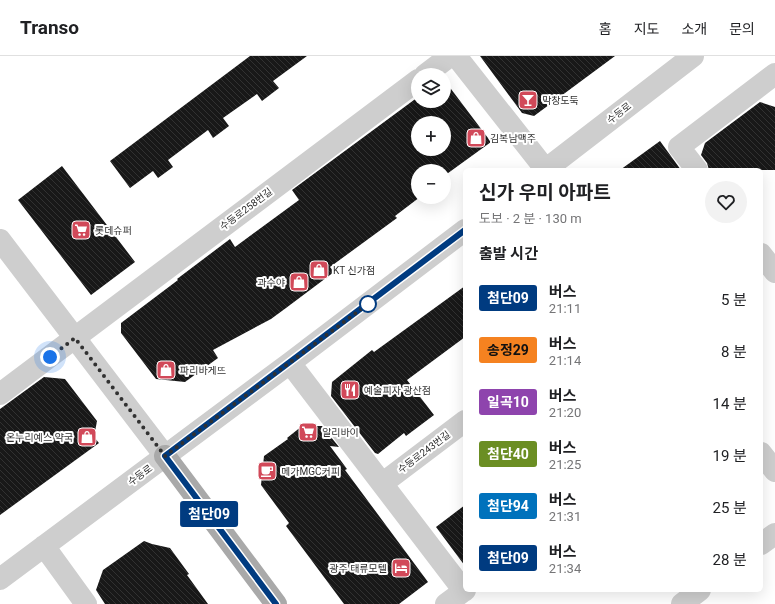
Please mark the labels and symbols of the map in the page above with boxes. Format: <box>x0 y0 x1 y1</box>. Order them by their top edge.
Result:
bar icon: 막창도둑 <box>517 89 539 111</box>
place label: 막창도둑 <box>542 95 579 106</box>
street label: 수등로 <box>605 100 633 126</box>
shop icon: 김복남맥주 <box>465 127 487 149</box>
place label: 김복남맥주 <box>490 133 536 144</box>
street label: 수등로258번길 <box>218 186 274 232</box>
supermarket icon: 롯데슈퍼 <box>70 219 92 241</box>
place label: 롯데슈퍼 <box>95 225 132 236</box>
shop icon: KT 신가점 <box>308 259 330 281</box>
place label: KT 신가점 <box>333 265 375 276</box>
shop icon: 과수야 <box>288 271 310 293</box>
place label: 과수야 <box>257 277 286 288</box>
unlabelled marker <box>359 295 377 313</box>
your location <box>40 347 60 367</box>
shop icon: 파리바게뜨 <box>155 359 177 381</box>
place label: 파리바게뜨 <box>180 365 226 376</box>
restaurant icon: 예술피자 광산점 <box>339 379 361 401</box>
place label: 예술피자 광산점 <box>364 385 431 396</box>
supermarket icon: 알리바이 <box>297 421 319 443</box>
shop icon: 온누리예스 약국 <box>76 426 98 448</box>
place label: 알리바이 <box>322 427 359 438</box>
street label: 수등로243번길 <box>396 429 452 475</box>
place label: 온누리예스 약국 <box>6 432 73 443</box>
cafe icon: 메가MGC커피 <box>256 460 278 482</box>
street label: 수등로 <box>126 462 154 488</box>
place label: 메가MGC커피 <box>281 466 340 477</box>
line badge: 첨단09 <box>181 501 237 527</box>
hotel icon: 광주 태류모텔 <box>390 557 412 579</box>
place label: 광주 태류모텔 <box>329 563 387 574</box>

